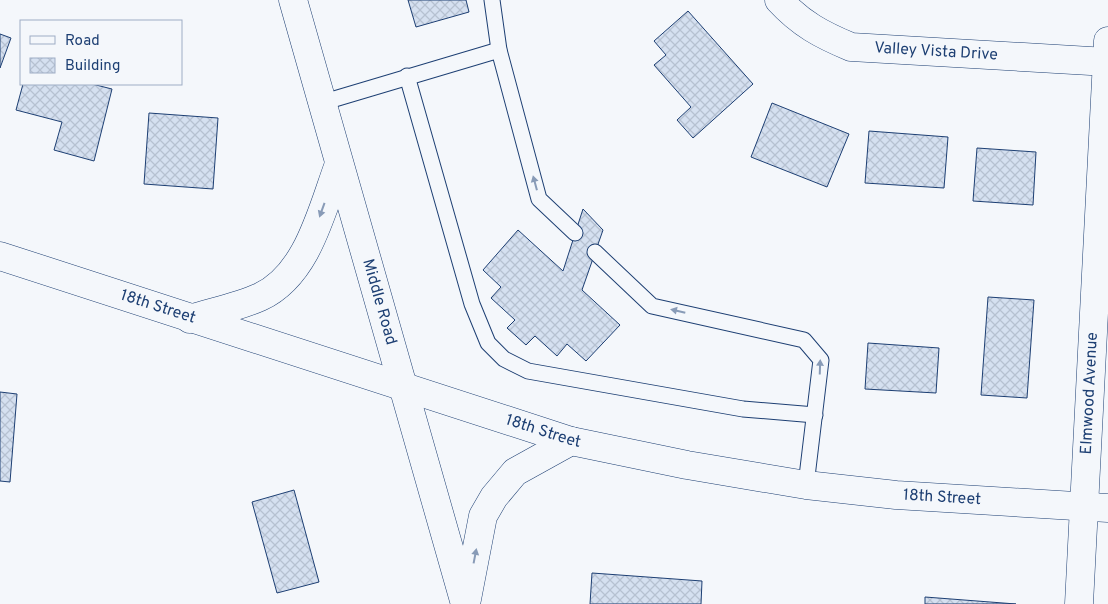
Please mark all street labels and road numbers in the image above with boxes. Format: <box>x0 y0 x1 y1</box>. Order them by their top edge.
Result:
street label: Valley Vista Drive <box>874 38 999 66</box>
street label: Middle Road <box>357 257 401 347</box>
street label: 18th Street <box>118 286 198 329</box>
street label: Elmwood Avenue <box>1077 332 1103 455</box>
street label: 18th Street <box>503 410 583 453</box>
street label: 18th Street <box>902 485 982 510</box>

